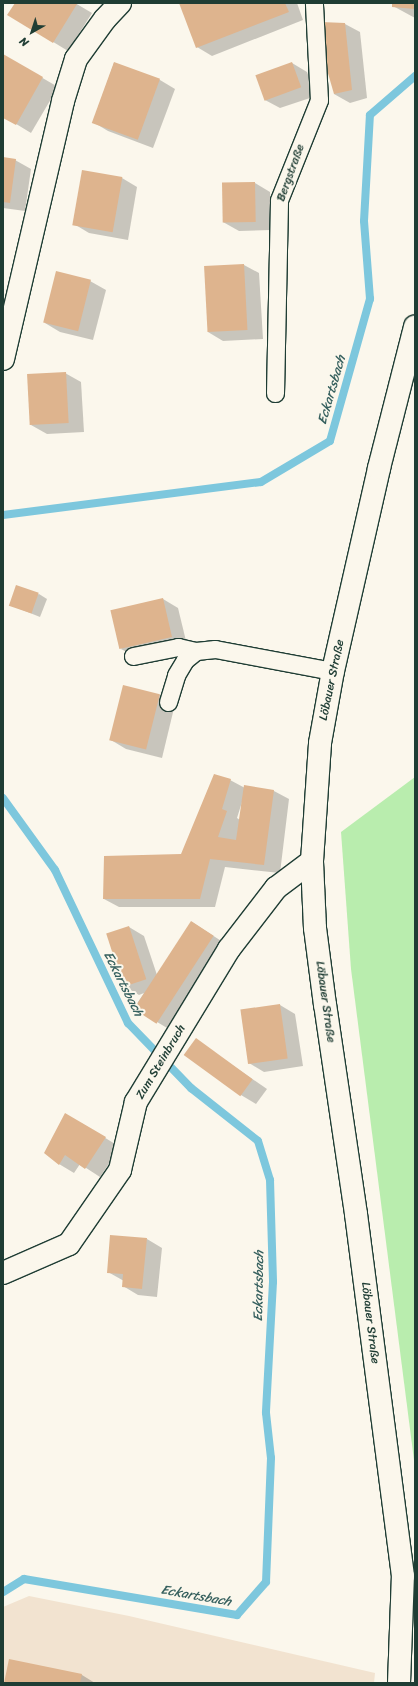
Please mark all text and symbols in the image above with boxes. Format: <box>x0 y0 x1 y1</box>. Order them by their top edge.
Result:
north arrow <box>12 12 52 52</box>
text: N <box>15 32 33 51</box>
street label: Bergstraße <box>274 142 308 204</box>
water label: Eckartsbach <box>315 354 349 426</box>
street label: Löbauer Straße <box>316 638 348 722</box>
water label: Eckartsbach <box>100 949 146 1019</box>
street label: Löbauer Straße <box>312 960 338 1044</box>
street label: Zum Steinbruch <box>133 1022 189 1102</box>
water label: Eckartsbach <box>251 1250 267 1322</box>
street label: Löbauer Straße <box>358 1281 382 1365</box>
water label: Eckartsbach <box>160 1582 232 1610</box>

